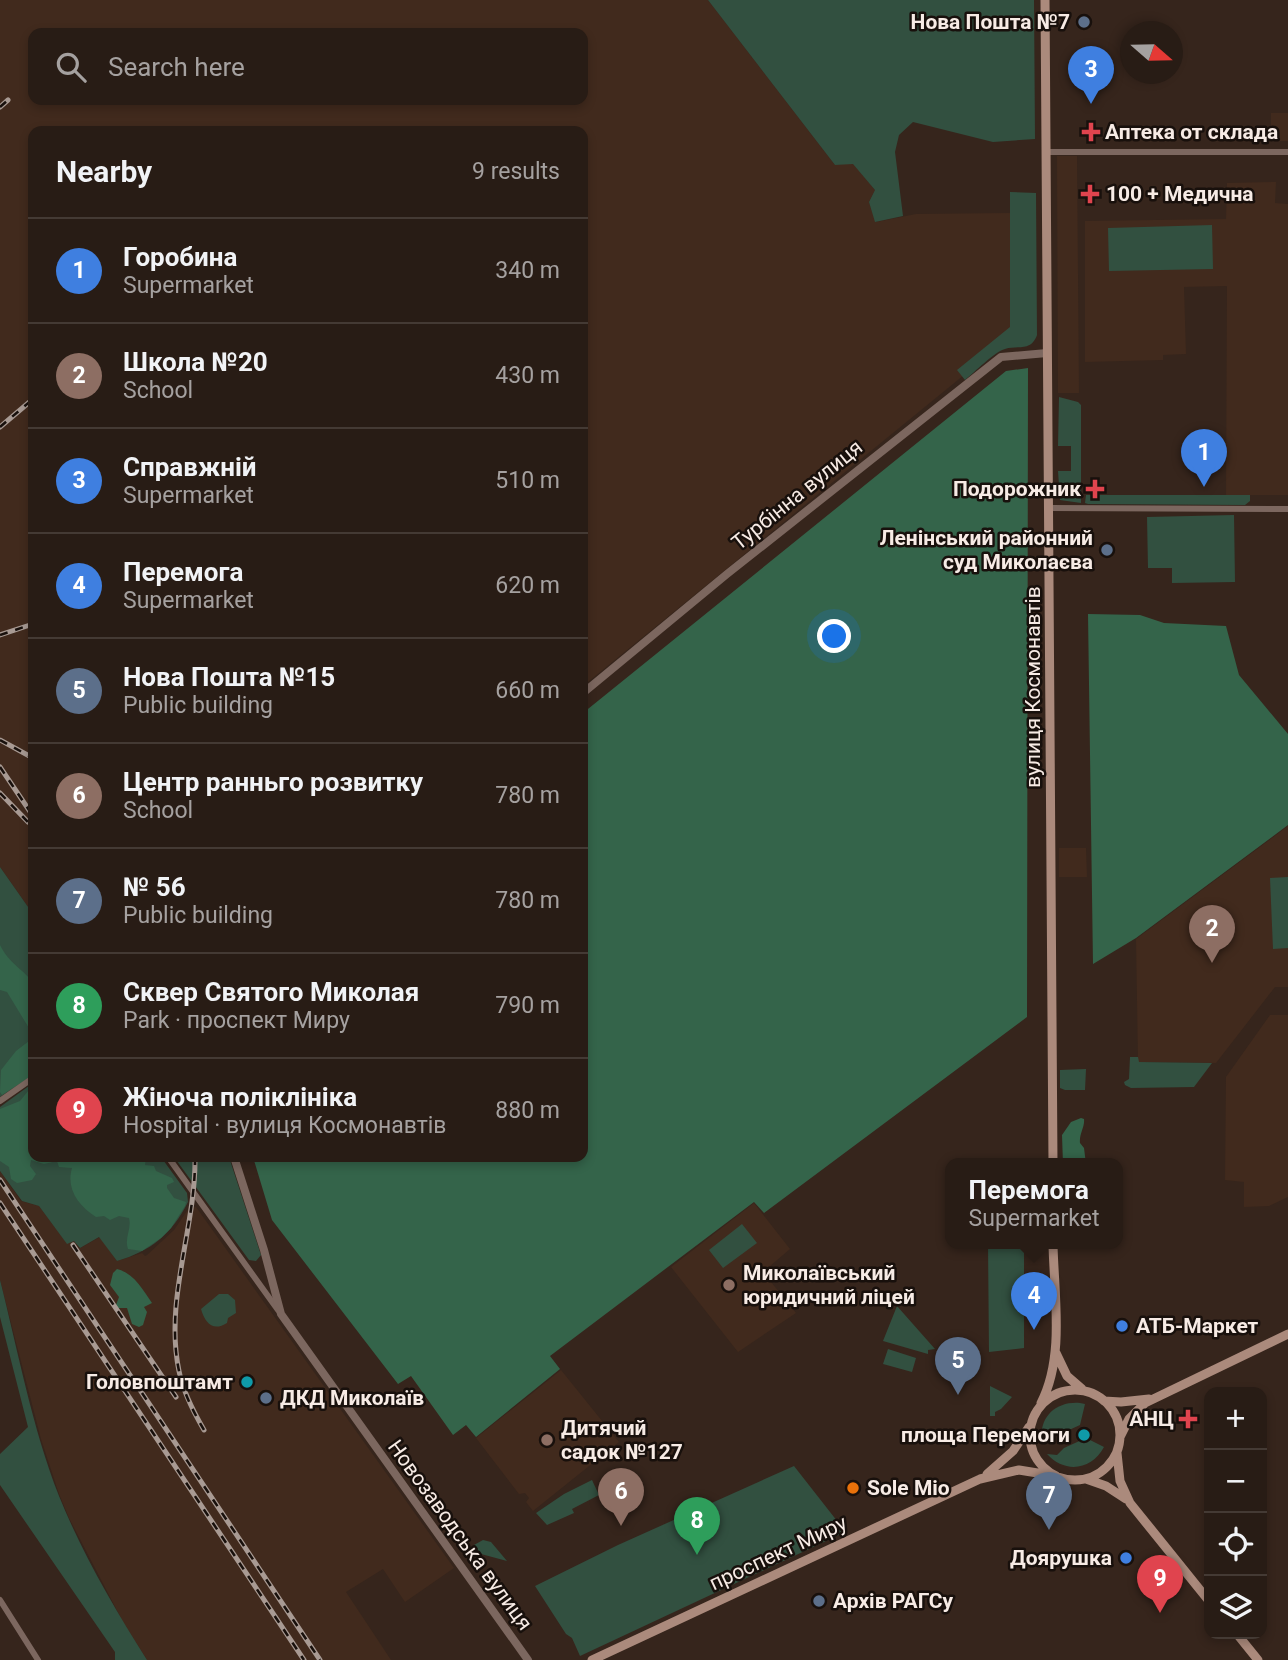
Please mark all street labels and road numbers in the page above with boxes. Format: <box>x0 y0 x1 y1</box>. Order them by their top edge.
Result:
street label: Турбінна вулиця <box>727 435 867 555</box>
street label: вулиця Космонавтів <box>1021 586 1045 788</box>
street label: Новозаводська вулиця <box>383 1435 537 1635</box>
street label: проспект Миру <box>705 1511 851 1595</box>

